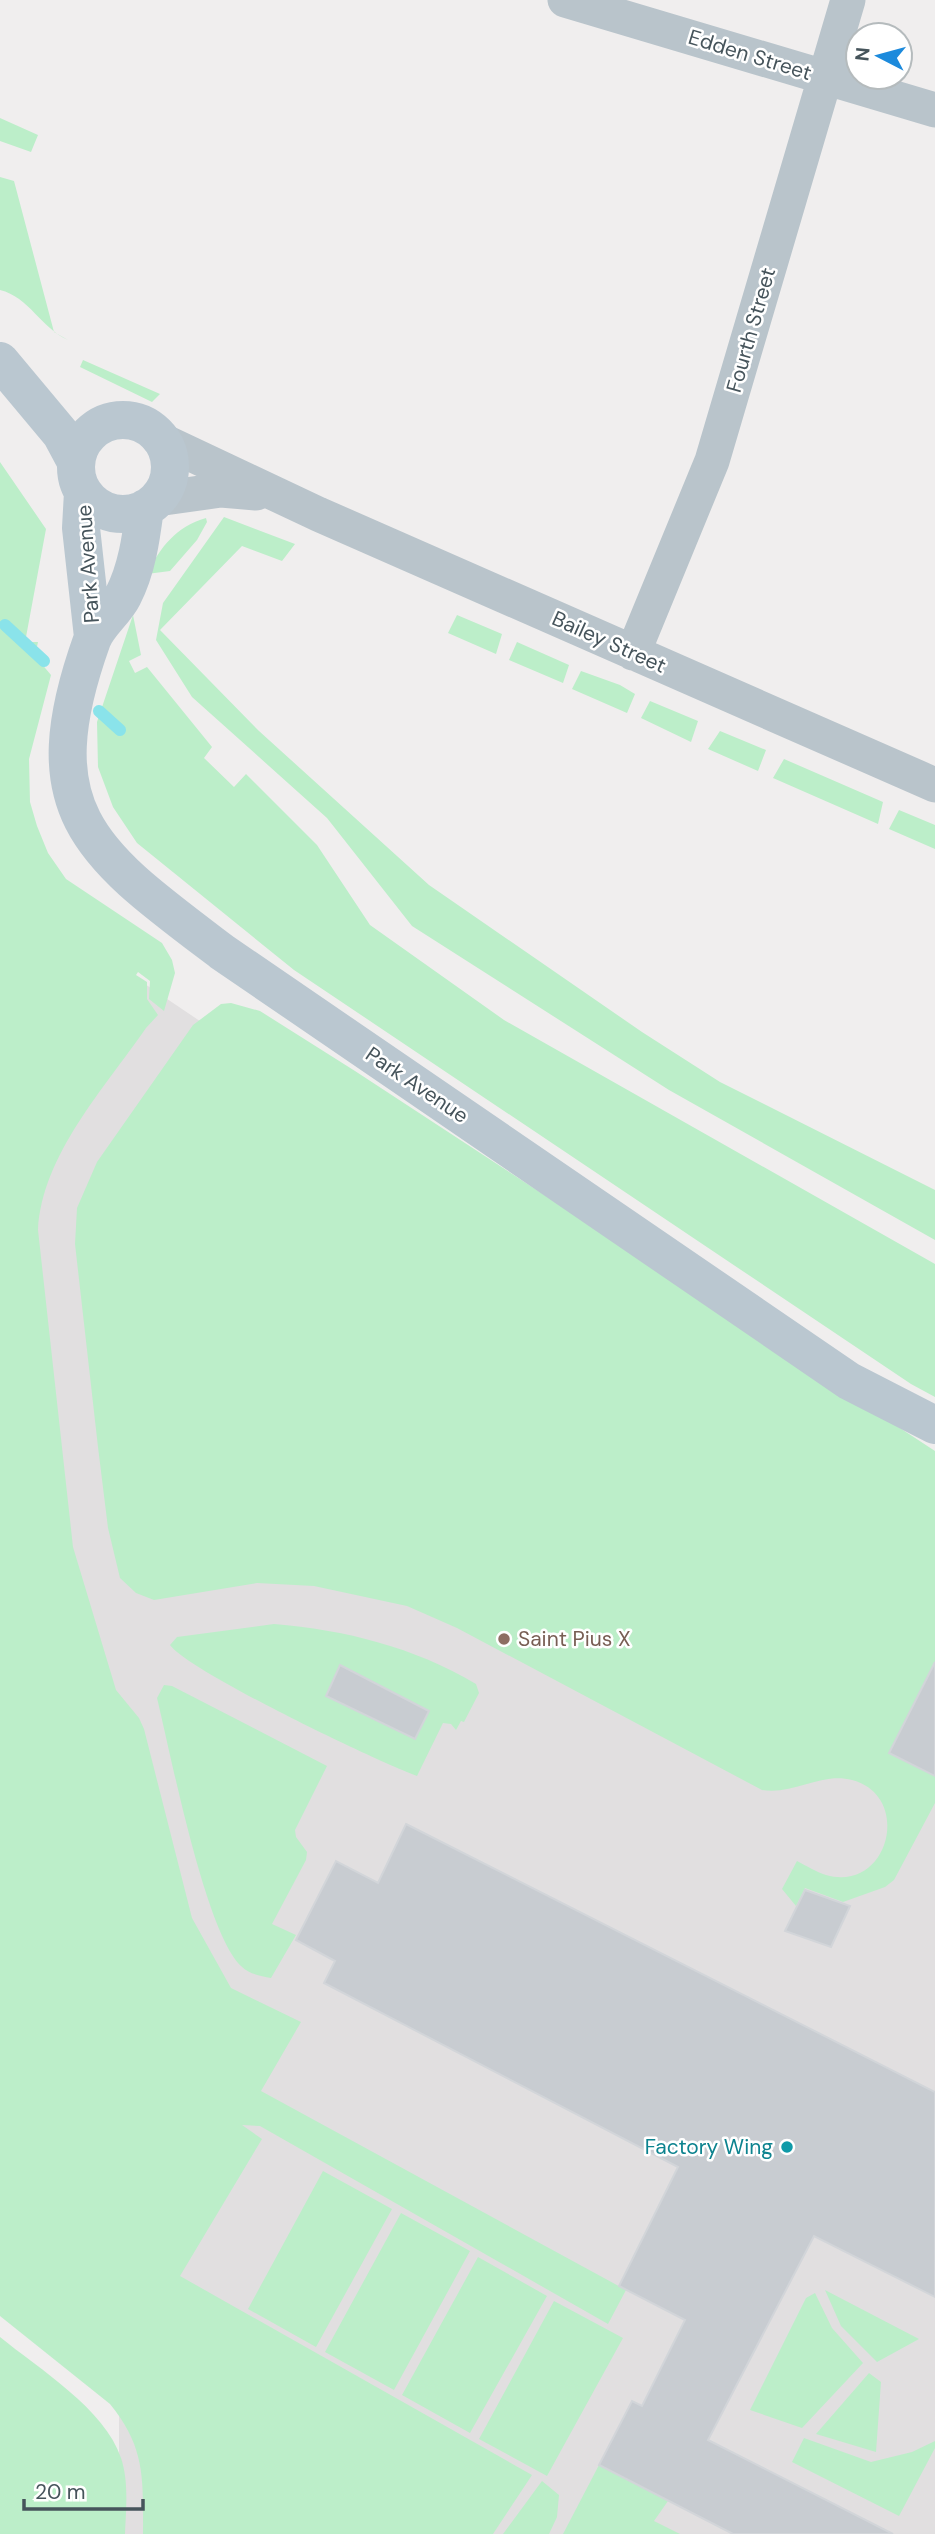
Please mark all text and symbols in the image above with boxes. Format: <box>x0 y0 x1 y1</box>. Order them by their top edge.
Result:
north arrow <box>844 21 914 91</box>
street label: Edden Street <box>685 23 815 87</box>
text: N <box>849 46 876 62</box>
street label: Fourth Street <box>720 264 782 396</box>
street label: Park Avenue <box>70 504 106 624</box>
street label: Bailey Street <box>548 604 670 680</box>
street label: Park Avenue <box>360 1040 474 1130</box>
place label: Saint Pius X <box>518 1625 631 1653</box>
marker: Saint Pius X <box>496 1631 512 1647</box>
place label: Factory Wing <box>645 2133 773 2161</box>
marker: Factory Wing <box>779 2139 795 2155</box>
scale bar <box>24 2468 144 2512</box>
text: 20 m <box>35 2478 86 2506</box>

